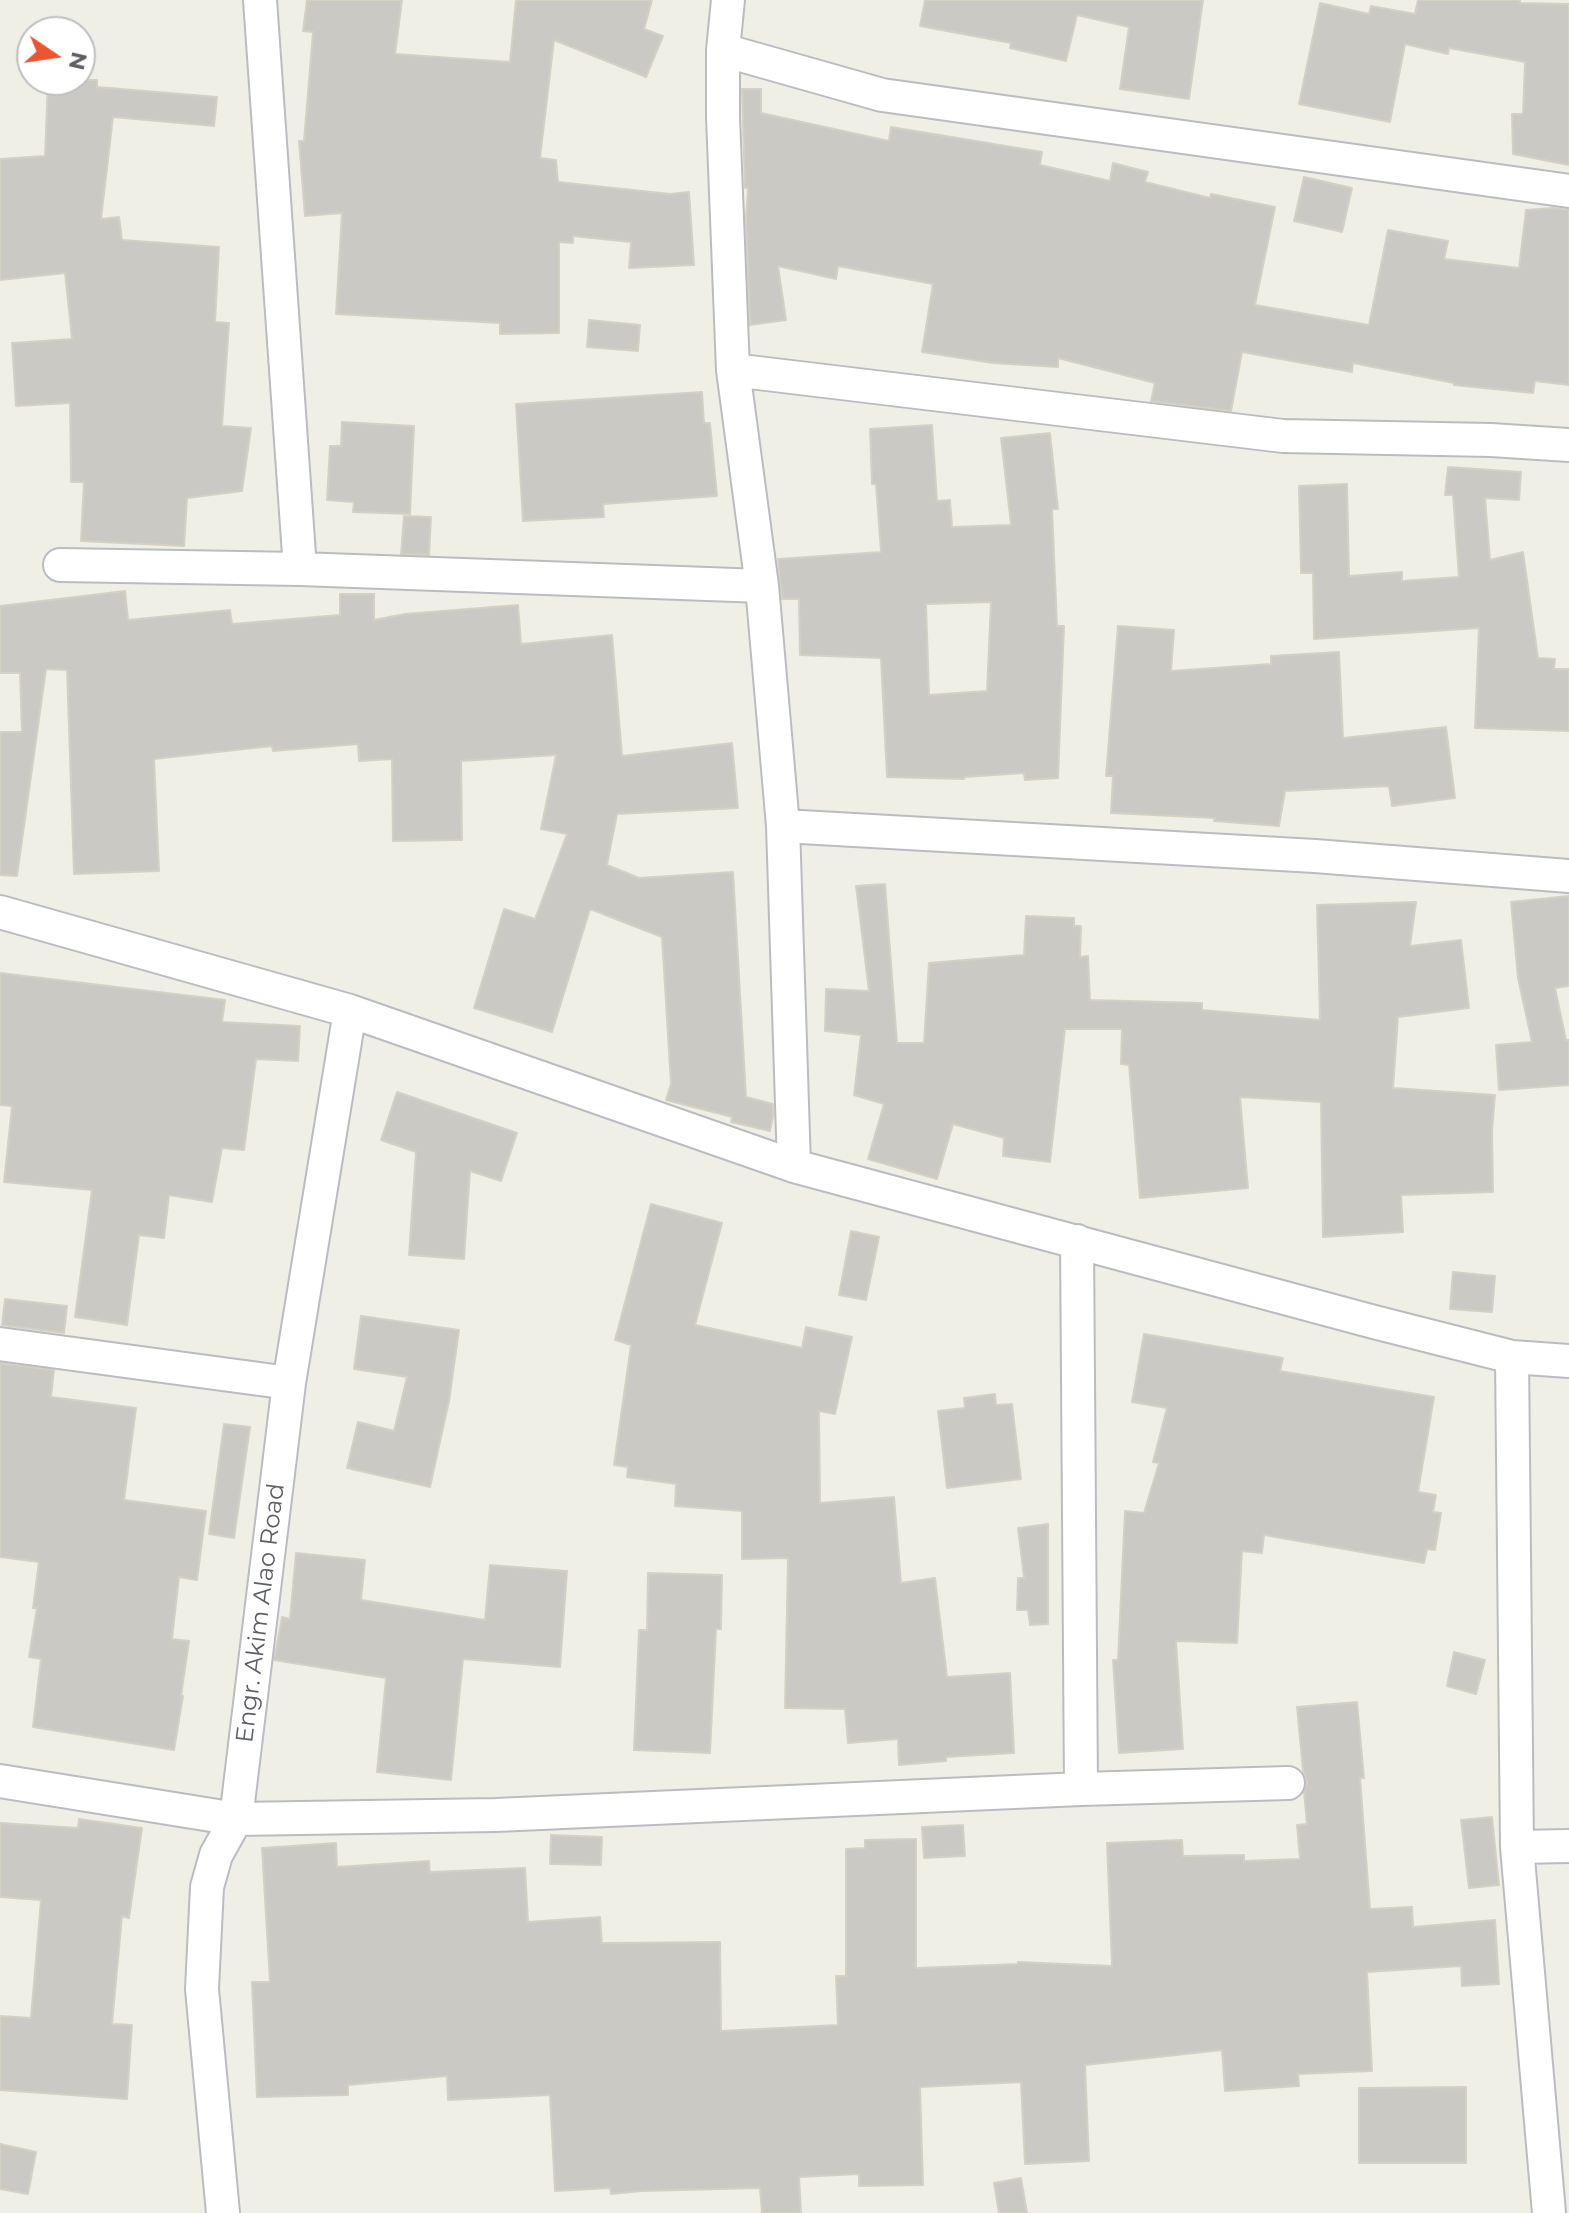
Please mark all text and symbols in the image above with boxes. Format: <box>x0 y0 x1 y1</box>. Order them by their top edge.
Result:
north arrow <box>16 16 96 96</box>
text: N <box>63 49 93 73</box>
street label: Engr. Akim Alao Road <box>231 1482 291 1744</box>

